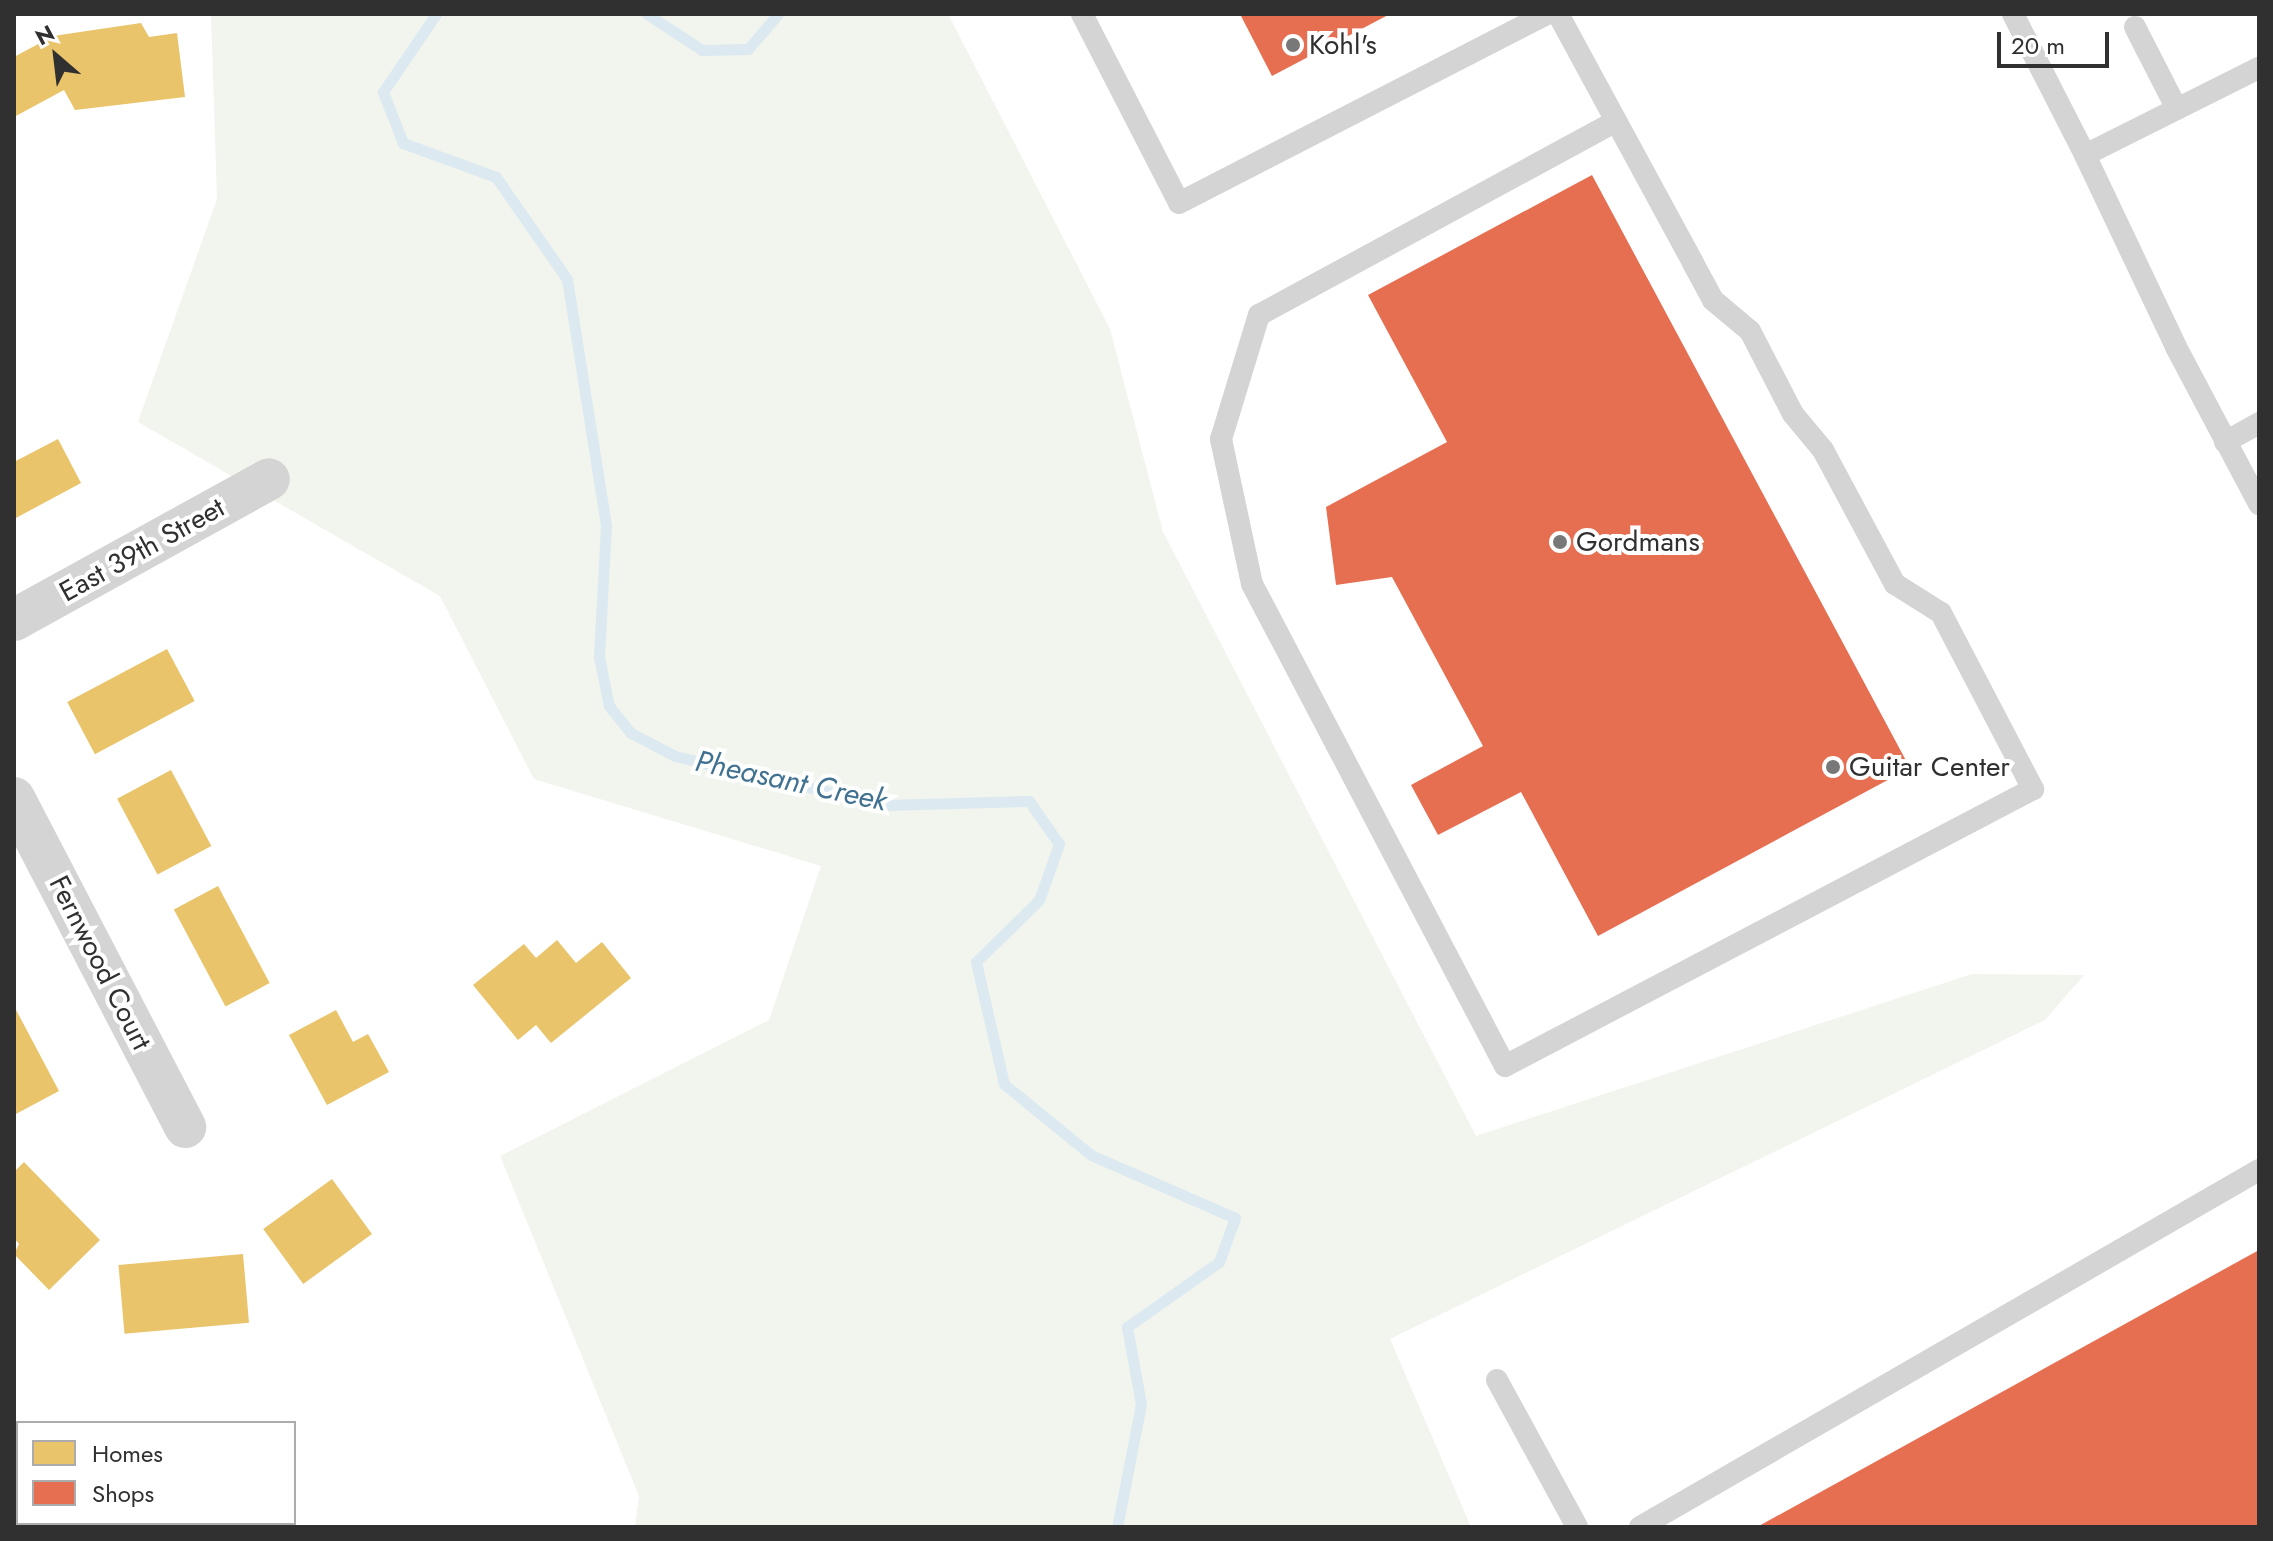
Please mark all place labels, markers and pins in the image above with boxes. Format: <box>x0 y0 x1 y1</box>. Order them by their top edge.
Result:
place label: Kohl's <box>1309 28 1377 62</box>
marker: Kohl's <box>1284 36 1302 54</box>
place label: Gordmans <box>1576 525 1700 559</box>
marker: Gordmans <box>1551 533 1569 551</box>
place label: Guitar Center <box>1849 750 2010 784</box>
marker: Guitar Center <box>1824 758 1842 776</box>

